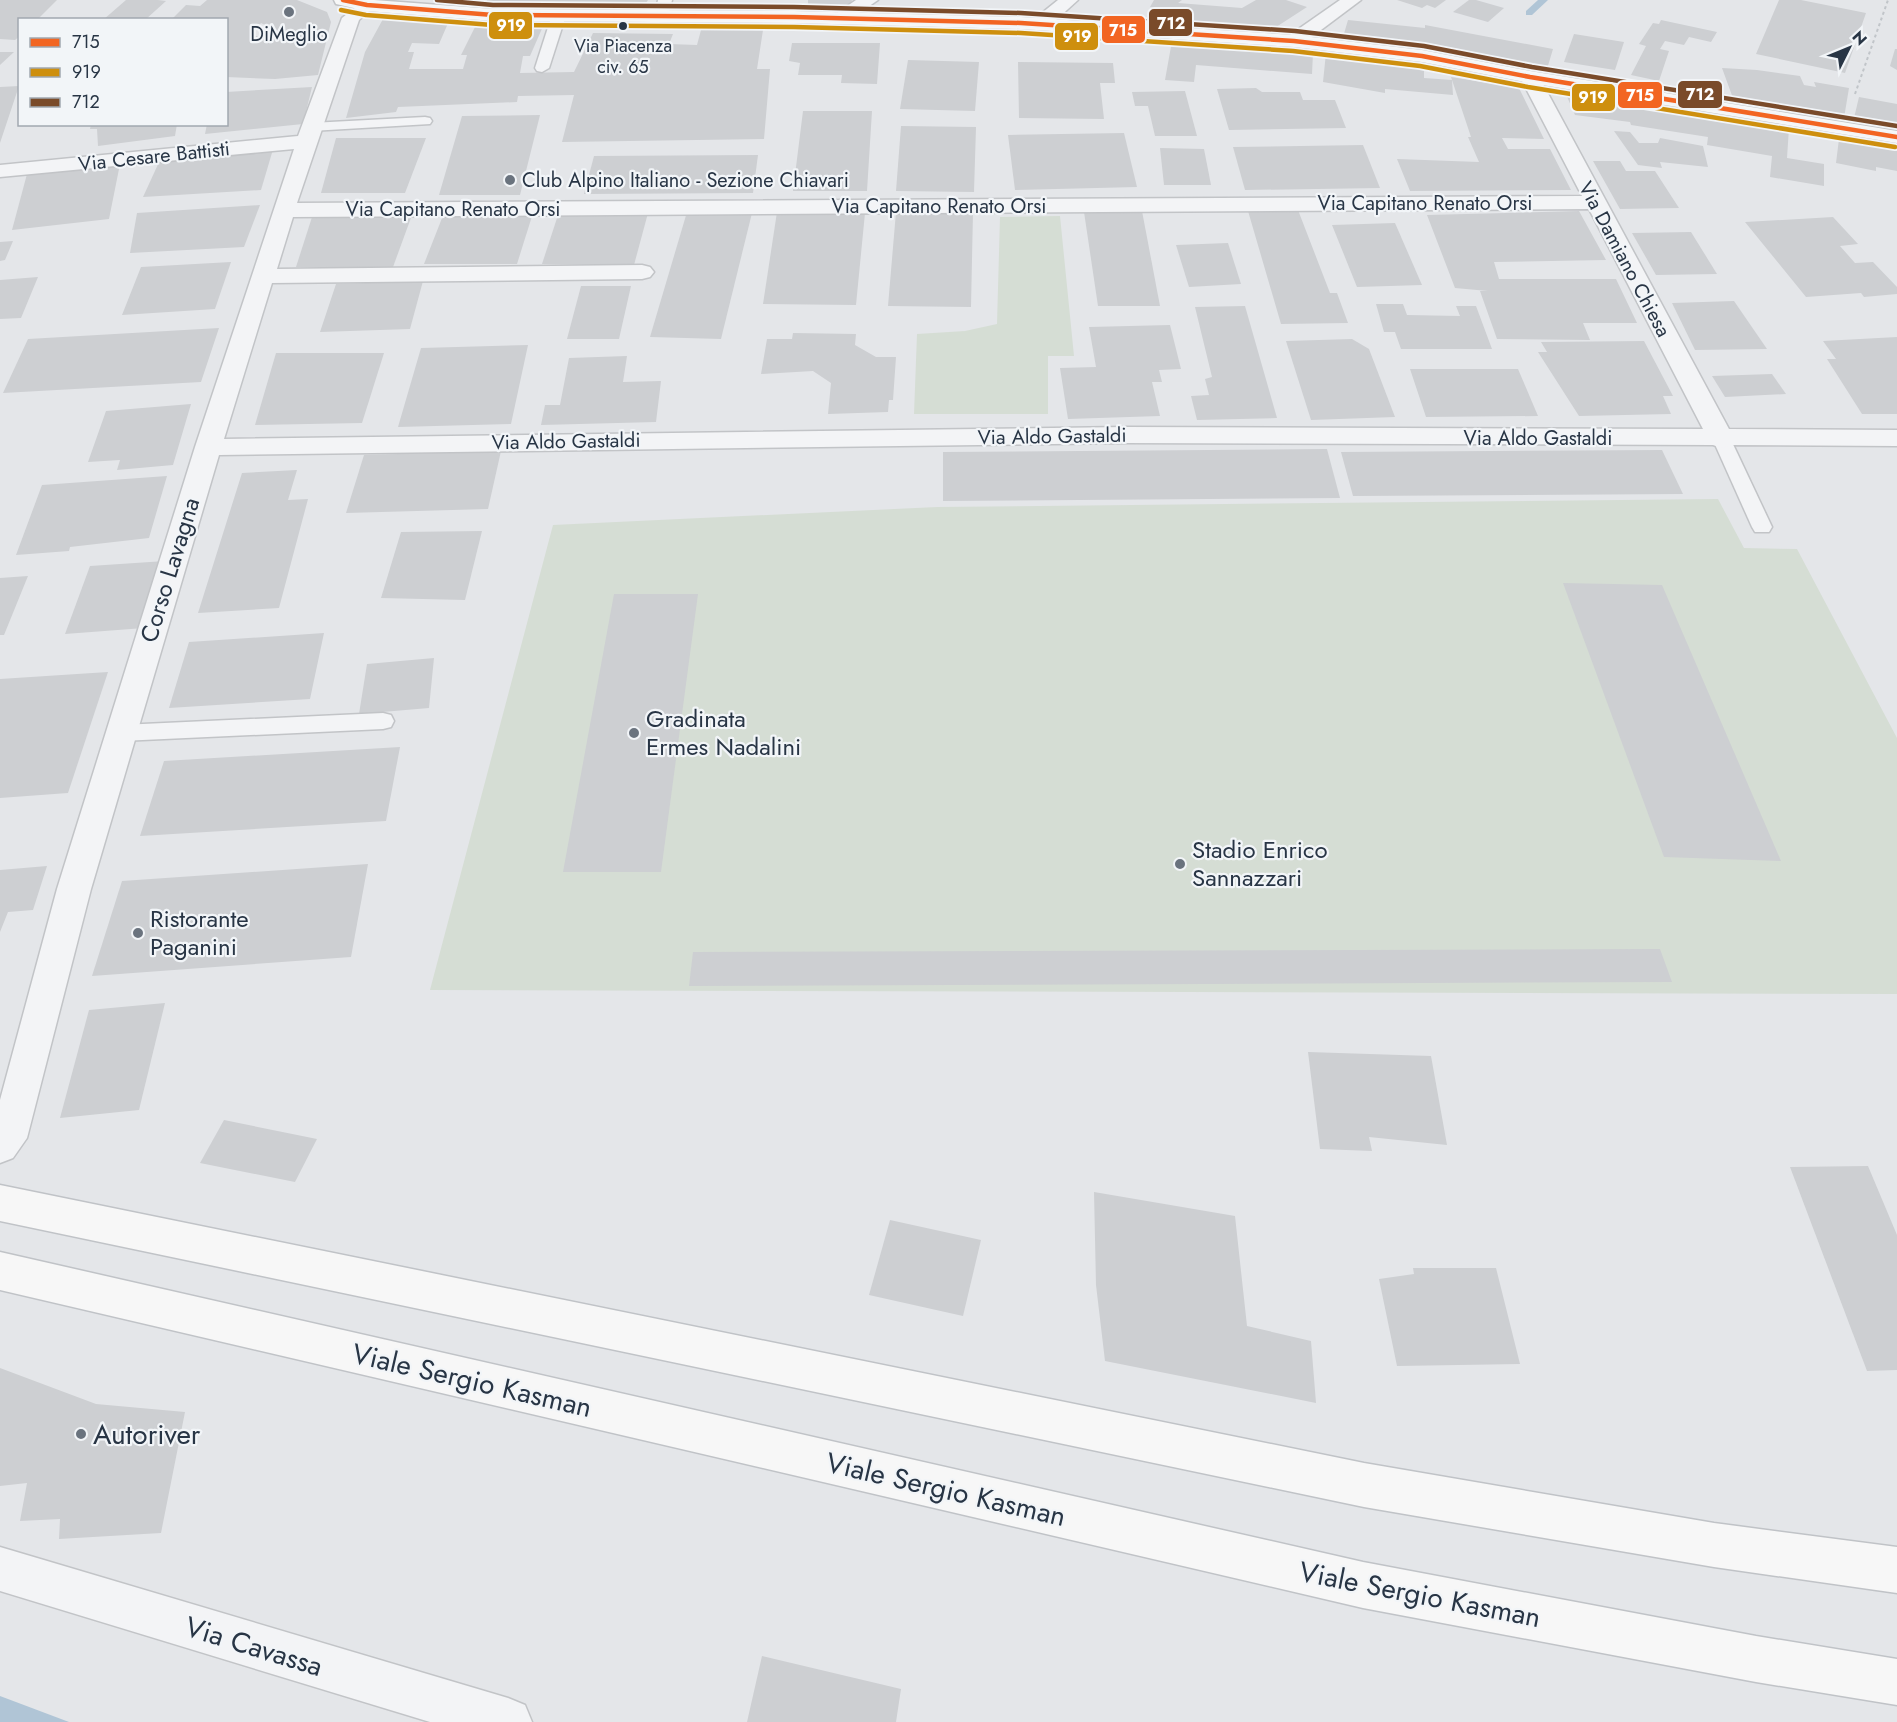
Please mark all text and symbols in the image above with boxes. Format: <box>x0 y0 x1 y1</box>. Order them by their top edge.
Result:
marker: DiMeglio <box>282 5 296 19</box>
line badge: 712 <box>1148 8 1193 37</box>
line badge: 919 <box>488 11 533 40</box>
text: 712 <box>1157 12 1185 35</box>
text: 919 <box>496 14 526 37</box>
line badge: 715 <box>1101 15 1146 44</box>
legend <box>18 18 228 126</box>
north arrow <box>1819 18 1879 78</box>
text: 715 <box>1109 19 1137 42</box>
place label: DiMeglio <box>250 20 328 49</box>
marker: Via Piacenza civ. 65 <box>617 20 629 32</box>
line badge: 919 <box>1054 22 1099 51</box>
text: 919 <box>1062 25 1092 48</box>
text: N <box>1847 26 1872 51</box>
text: 715 <box>72 29 100 55</box>
place label: Via Piacenza civ. 65 <box>574 33 672 80</box>
text: 919 <box>72 59 101 85</box>
line badge: 712 <box>1677 80 1723 109</box>
line badge: 715 <box>1617 81 1663 109</box>
line badge: 919 <box>1571 83 1616 112</box>
text: 712 <box>1686 83 1714 106</box>
text: 715 <box>1626 84 1654 107</box>
text: 919 <box>1578 86 1608 109</box>
text: 712 <box>72 89 100 115</box>
street label: Via Cesare Battisti <box>77 134 231 179</box>
place label: Club Alpino Italiano - Sezione Chiavari <box>522 166 849 195</box>
marker: Club Alpino Italiano - Sezione Chiavari <box>503 173 517 187</box>
street label: Via Damiano Chiesa <box>1571 176 1678 342</box>
street label: Via Capitano Renato Orsi <box>1317 189 1533 218</box>
street label: Via Capitano Renato Orsi <box>831 192 1047 221</box>
street label: Via Capitano Renato Orsi <box>345 195 561 224</box>
street label: Via Aldo Gastaldi <box>977 421 1127 452</box>
street label: Via Aldo Gastaldi <box>1464 424 1612 453</box>
street label: Via Aldo Gastaldi <box>491 426 641 457</box>
street label: Corso Lavagna <box>131 493 208 647</box>
place label: Gradinata Ermes Nadalini <box>646 701 801 764</box>
marker: Gradinata Ermes Nadalini <box>627 726 641 740</box>
place label: Stadio Enrico Sannazzari <box>1192 832 1328 895</box>
marker: Stadio Enrico Sannazzari <box>1173 857 1187 871</box>
place label: Ristorante Paganini <box>150 901 249 964</box>
marker: Ristorante Paganini <box>131 926 145 940</box>
street label: Viale Sergio Kasman <box>348 1333 596 1428</box>
place label: Autoriver <box>93 1414 201 1455</box>
marker: Autoriver <box>74 1427 88 1441</box>
street label: Viale Sergio Kasman <box>822 1442 1070 1537</box>
street label: Viale Sergio Kasman <box>1296 1551 1544 1638</box>
street label: Via Cavassa <box>180 1606 328 1687</box>

